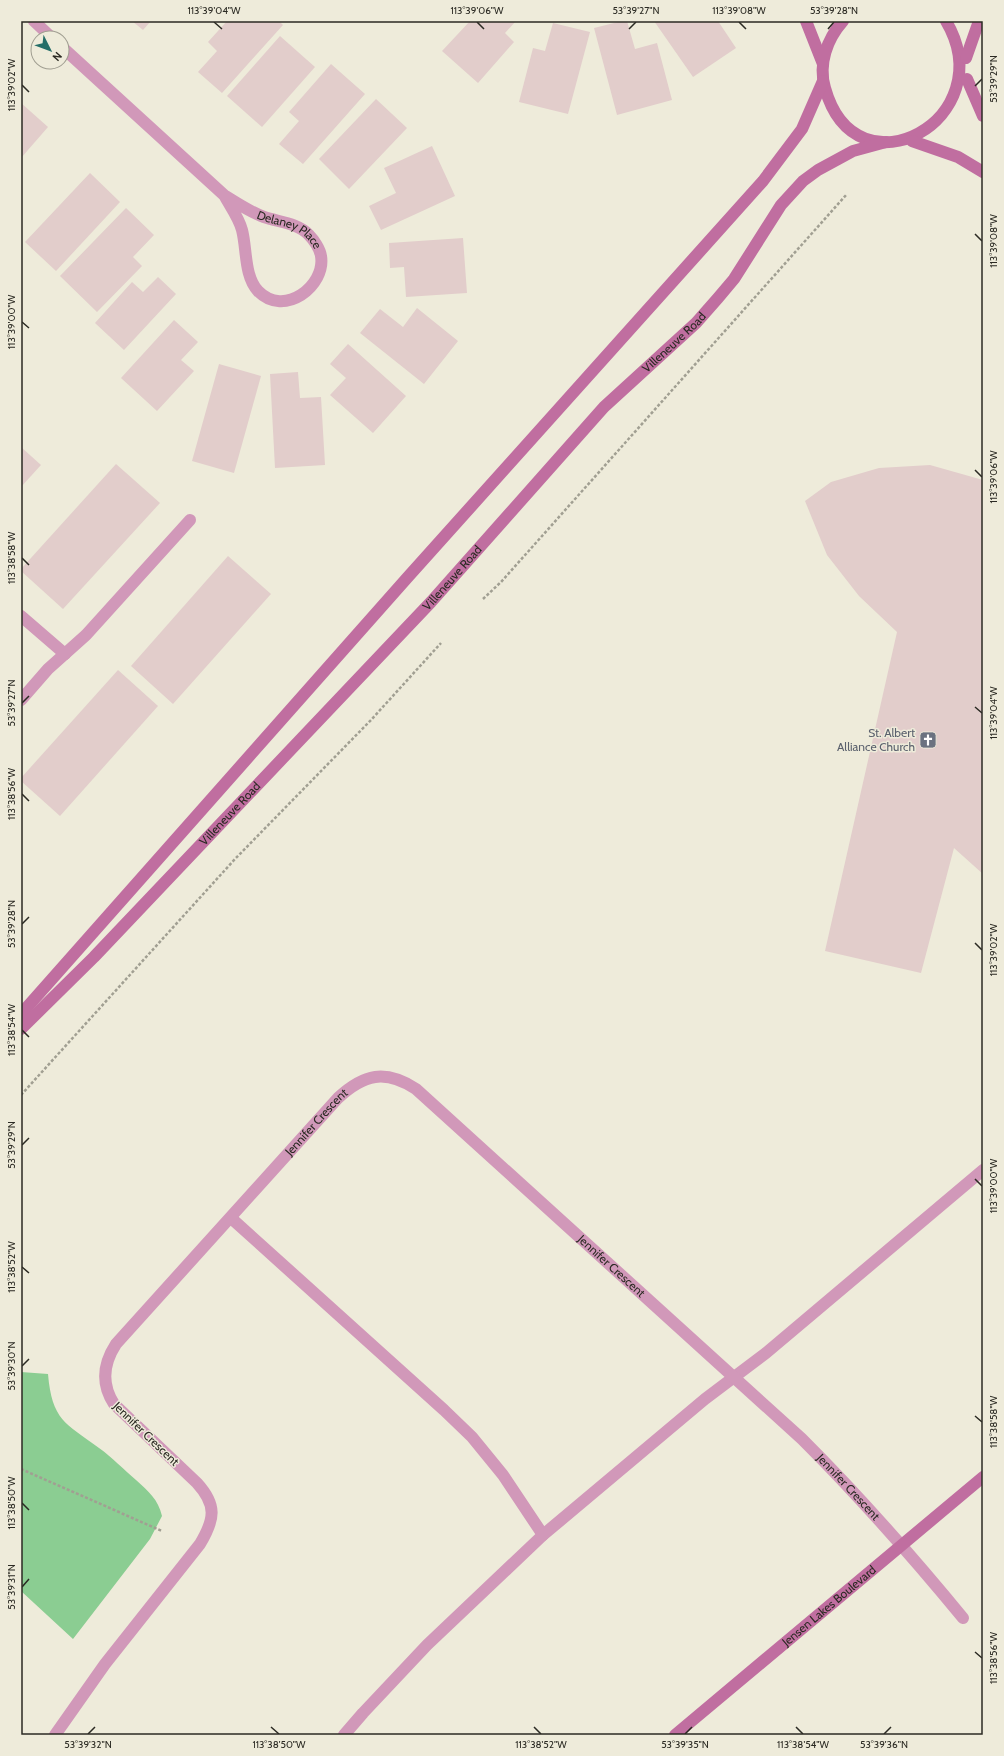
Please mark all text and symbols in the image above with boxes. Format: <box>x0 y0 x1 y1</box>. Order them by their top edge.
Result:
text: 113°39'04"W <box>188 4 241 17</box>
text: 113°39'06"W <box>451 4 504 17</box>
text: 53°39'27"N <box>612 4 660 17</box>
text: 113°39'08"W <box>712 4 766 17</box>
text: 53°39'28"N <box>810 4 858 17</box>
north arrow <box>30 30 70 70</box>
text: N <box>50 49 65 64</box>
text: 53°39'29"N <box>987 55 1000 103</box>
text: 113°39'02"W <box>5 58 18 111</box>
street label: Delaney Place <box>255 207 325 251</box>
text: 113°39'08"W <box>987 214 1000 268</box>
text: 113°39'00"W <box>5 294 18 349</box>
street label: Villeneuve Road <box>639 309 709 376</box>
text: 113°39'06"W <box>987 450 1000 504</box>
text: 113°38'58"W <box>5 531 18 584</box>
street label: Villeneuve Road <box>419 542 485 613</box>
text: 53°39'27"N <box>5 679 18 727</box>
text: 113°39'04"W <box>987 686 1000 739</box>
place label: St. Albert Alliance Church <box>837 725 915 754</box>
church icon: St. Albert Alliance Church <box>918 730 938 750</box>
text: 113°38'56"W <box>5 768 18 820</box>
street label: Villeneuve Road <box>196 779 263 848</box>
text: 53°39'28"N <box>5 900 18 948</box>
text: 113°39'02"W <box>987 923 1000 976</box>
text: 113°38'54"W <box>5 1004 18 1056</box>
street label: Jennifer Crescent <box>281 1085 351 1159</box>
text: 53°39'29"N <box>5 1121 18 1169</box>
text: 113°39'00"W <box>987 1158 1000 1213</box>
street label: Jennifer Crescent <box>574 1231 649 1300</box>
text: 113°38'52"W <box>5 1241 18 1293</box>
text: 53°39'30"N <box>5 1341 18 1391</box>
text: 113°38'58"W <box>987 1395 1000 1448</box>
street label: Jennifer Crescent <box>110 1398 182 1469</box>
street label: Jennifer Crescent <box>813 1450 883 1523</box>
text: 113°38'50"W <box>5 1476 18 1530</box>
street label: Jensen Lakes Boulevard <box>778 1562 879 1650</box>
text: 53°39'31"N <box>5 1564 18 1610</box>
text: 113°38'56"W <box>987 1632 1000 1684</box>
text: 53°39'32"N <box>64 1738 112 1751</box>
text: 113°38'50"W <box>252 1738 306 1751</box>
text: 113°38'52"W <box>515 1738 567 1751</box>
text: 53°39'35"N <box>661 1738 709 1751</box>
text: 113°38'54"W <box>777 1738 829 1751</box>
text: 53°39'36"N <box>860 1738 908 1751</box>

